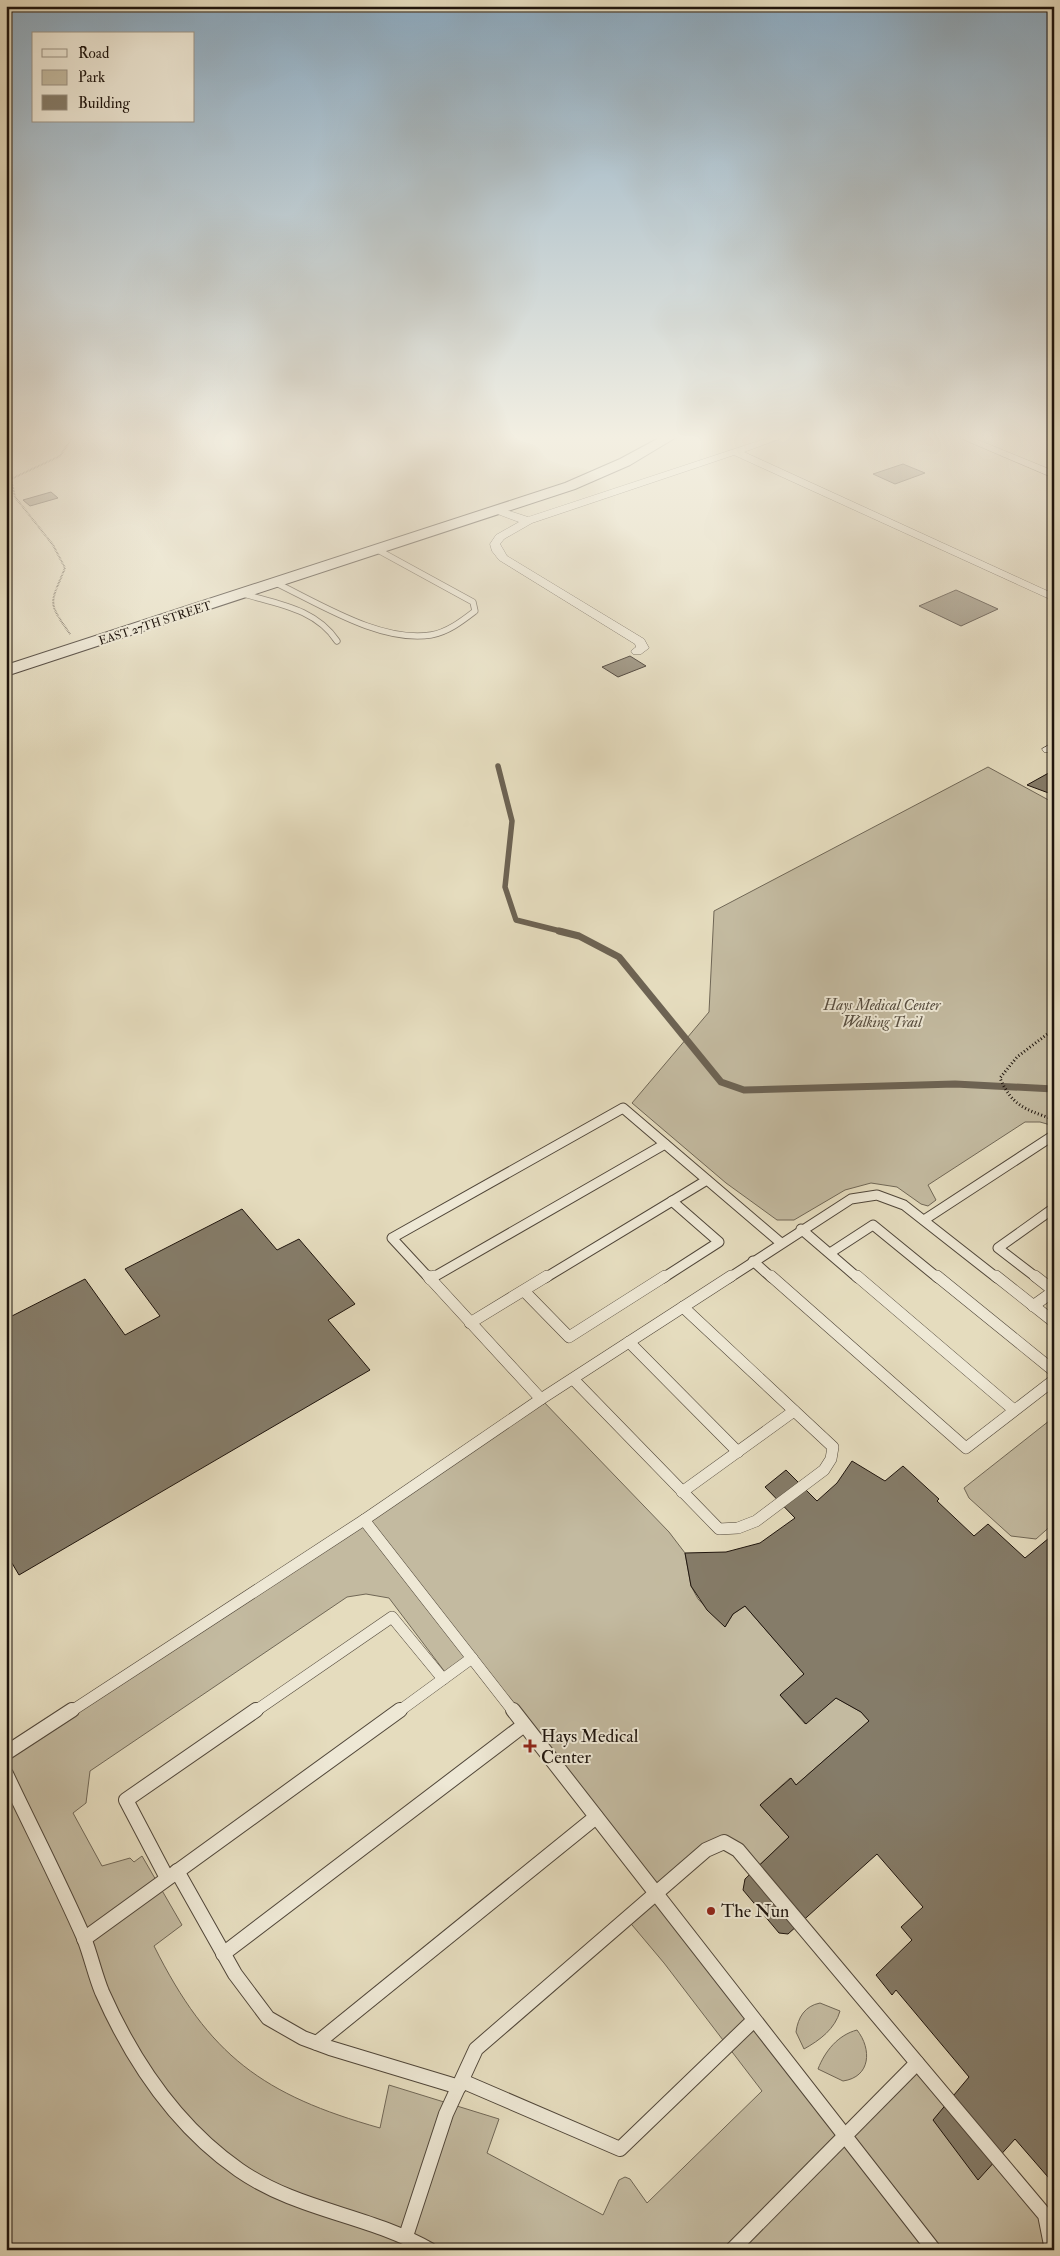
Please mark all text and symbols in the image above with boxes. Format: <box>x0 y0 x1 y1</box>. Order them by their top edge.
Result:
legend <box>32 32 195 122</box>
text: Road <box>78 44 110 63</box>
text: Park <box>78 68 105 87</box>
text: Building <box>78 94 130 113</box>
street label: EAST 27TH STREET <box>97 598 213 649</box>
park label: Hays Medical Center Walking Trail <box>822 996 942 1032</box>
place label: Hays Medical Center <box>541 1725 639 1769</box>
marker: Hays Medical Center <box>523 1739 537 1753</box>
place label: The Nun <box>721 1900 789 1923</box>
marker: The Nun <box>705 1905 717 1917</box>

